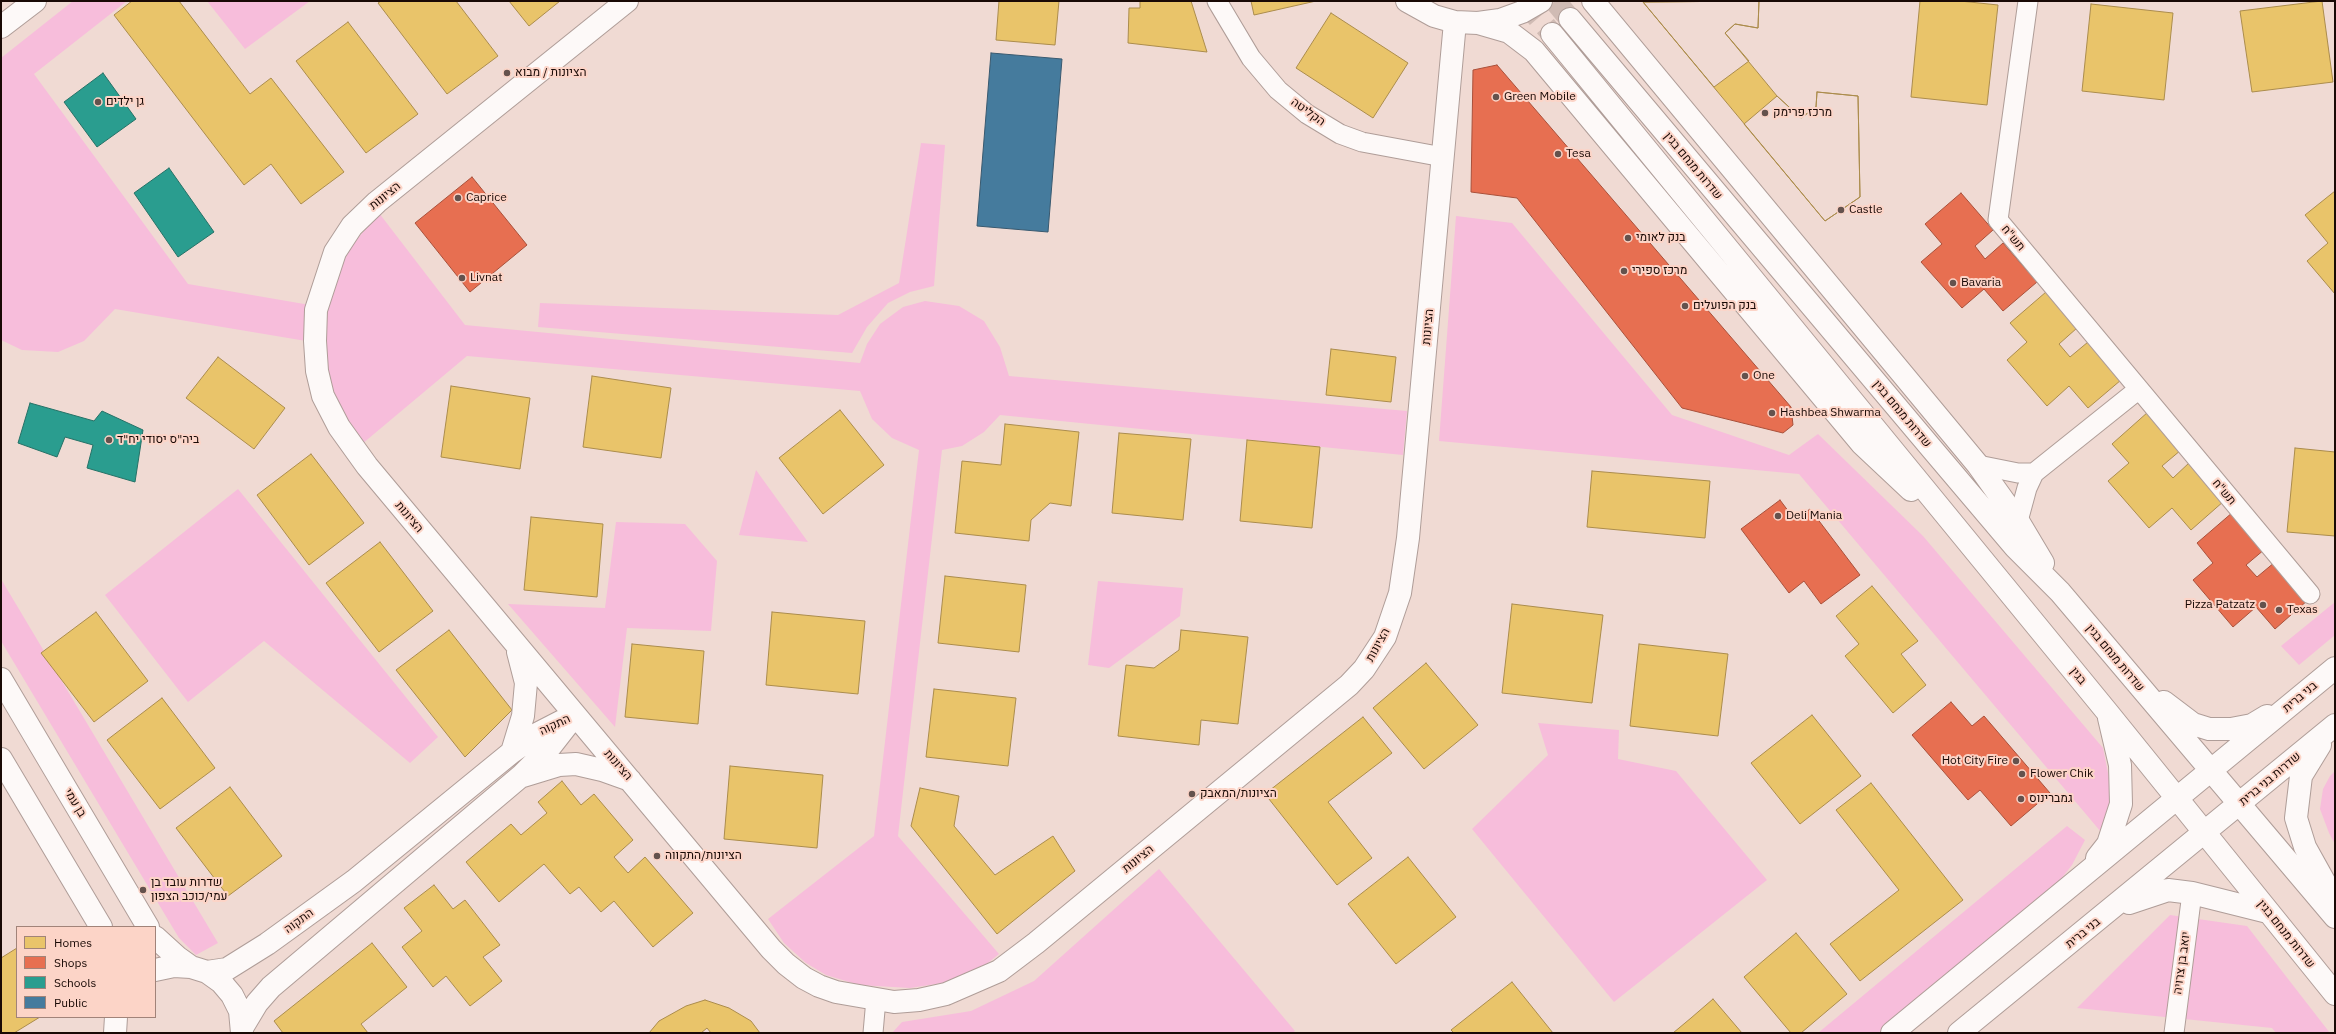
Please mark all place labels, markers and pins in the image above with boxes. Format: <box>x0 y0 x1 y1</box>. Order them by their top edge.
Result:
place label: הציונות / מבוא <box>515 66 587 80</box>
marker: הציונות / מבוא <box>502 68 512 78</box>
place label: Green Mobile <box>1504 90 1576 104</box>
marker: Green Mobile <box>1491 92 1501 102</box>
place label: גן ילדים <box>106 95 144 109</box>
marker: גן ילדים <box>93 97 103 107</box>
place label: מרכז פרימק <box>1773 106 1832 120</box>
marker: מרכז פרימק <box>1760 108 1770 118</box>
place label: Tesa <box>1566 147 1591 161</box>
marker: Tesa <box>1553 149 1563 159</box>
place label: Caprice <box>466 191 507 205</box>
marker: Caprice <box>453 193 463 203</box>
place label: Castle <box>1849 203 1883 217</box>
marker: Castle <box>1836 205 1846 215</box>
place label: בנק לאומי <box>1636 231 1686 245</box>
marker: בנק לאומי <box>1623 233 1633 243</box>
place label: מרכז ספירי <box>1632 264 1687 278</box>
marker: מרכז ספירי <box>1619 266 1629 276</box>
place label: Livnat <box>470 271 502 285</box>
marker: Livnat <box>457 273 467 283</box>
place label: Bavaria <box>1961 276 2001 290</box>
marker: Bavaria <box>1948 278 1958 288</box>
place label: בנק הפועלים <box>1693 299 1756 313</box>
marker: בנק הפועלים <box>1680 301 1690 311</box>
place label: One <box>1753 369 1775 383</box>
marker: One <box>1740 371 1750 381</box>
place label: Hashbea Shwarma <box>1780 406 1881 420</box>
marker: Hashbea Shwarma <box>1767 408 1777 418</box>
place label: ביה"ס יסודי יח"ד <box>117 433 199 447</box>
marker: ביה"ס יסודי יח"ד <box>104 435 114 445</box>
place label: Deli Mania <box>1786 509 1842 523</box>
marker: Deli Mania <box>1773 511 1783 521</box>
place label: Pizza Patzatz <box>2185 598 2255 612</box>
marker: Pizza Patzatz <box>2258 600 2268 610</box>
place label: Texas <box>2287 603 2318 617</box>
marker: Texas <box>2274 605 2284 615</box>
place label: Hot City Fire <box>1942 754 2008 768</box>
marker: Hot City Fire <box>2011 756 2021 766</box>
place label: Flower Chik <box>2030 767 2093 781</box>
marker: Flower Chik <box>2017 769 2027 779</box>
place label: הציונות/המאבק <box>1200 787 1277 801</box>
marker: הציונות/המאבק <box>1187 789 1197 799</box>
place label: גמברינוס <box>2029 792 2073 806</box>
marker: גמברינוס <box>2016 794 2026 804</box>
place label: הציונות/התקווה <box>665 849 742 863</box>
marker: הציונות/התקווה <box>652 851 662 861</box>
place label: שדרות עובד בן עמי/כוכב הצפון <box>151 876 227 904</box>
marker: שדרות עובד בן עמי/כוכב הצפון <box>138 885 148 895</box>

